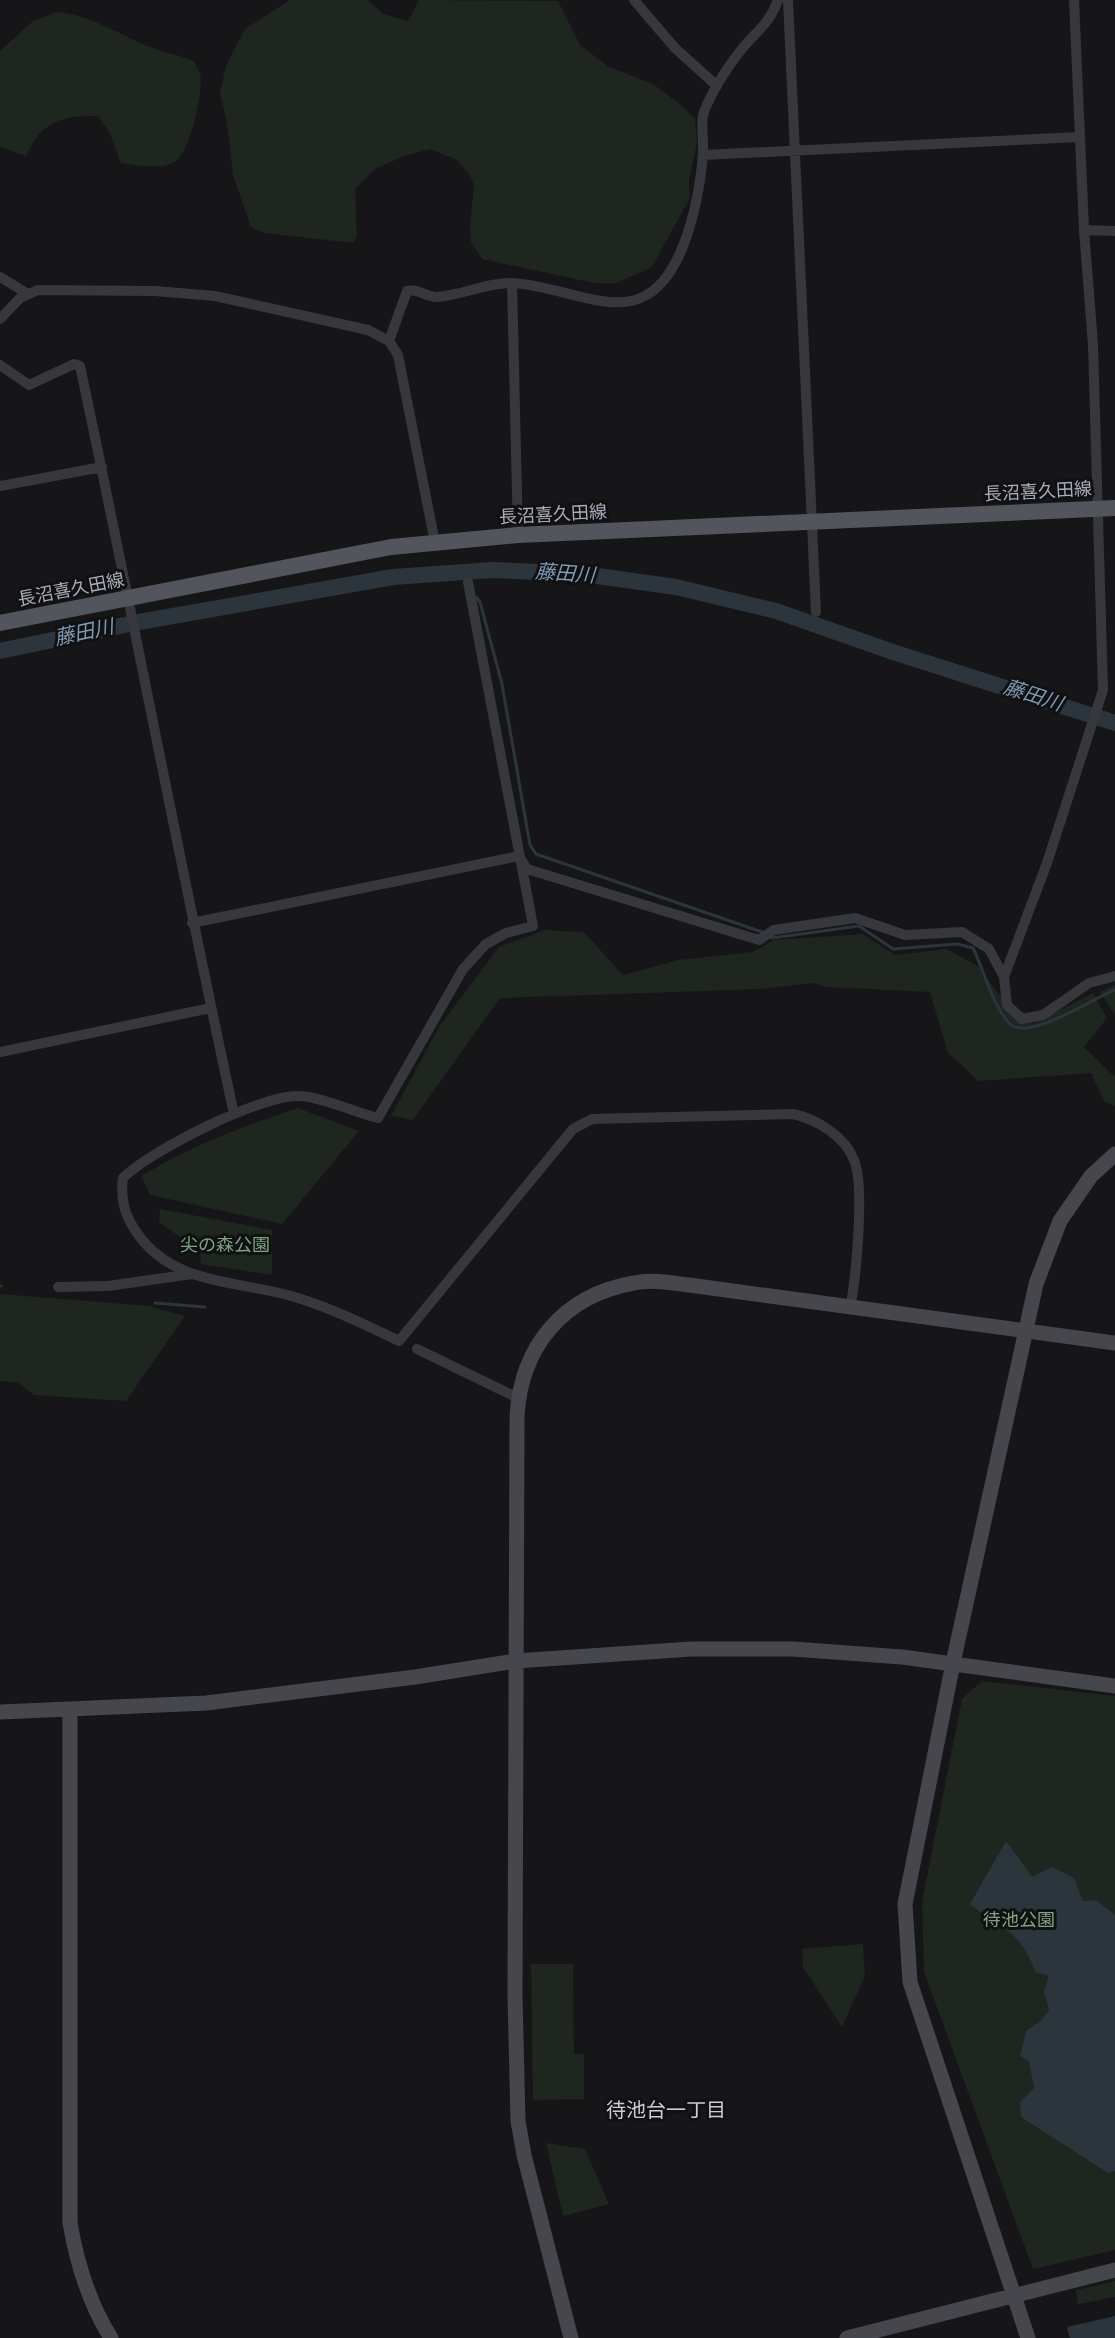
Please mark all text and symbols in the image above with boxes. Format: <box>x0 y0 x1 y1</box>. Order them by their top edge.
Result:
street label: 長沼喜久田線 <box>983 477 1093 507</box>
street label: 長沼喜久田線 <box>498 500 608 530</box>
water label: 藤田川 <box>534 558 598 590</box>
street label: 長沼喜久田線 <box>16 567 126 613</box>
water label: 藤田川 <box>52 613 118 653</box>
water label: 藤田川 <box>1000 673 1068 719</box>
park label: 尖の森公園 <box>180 1233 270 1258</box>
park label: 待池公園 <box>983 1908 1055 1933</box>
district label: 待池台一丁目 <box>606 2097 726 2125</box>

